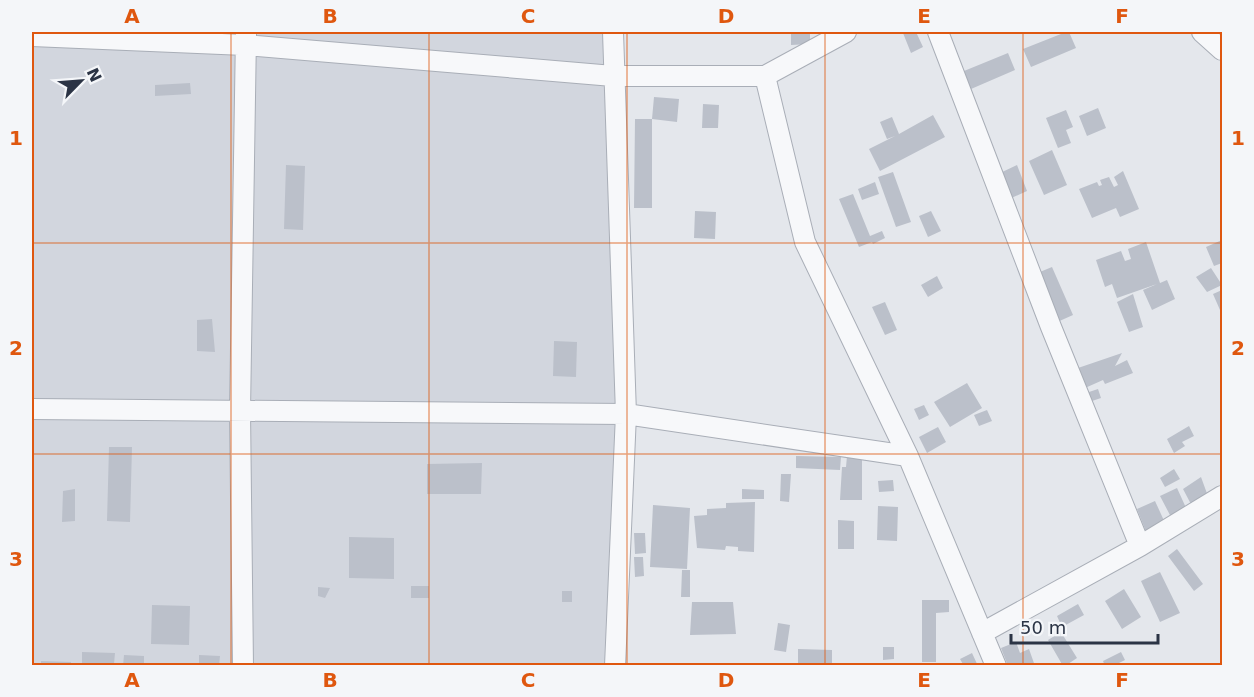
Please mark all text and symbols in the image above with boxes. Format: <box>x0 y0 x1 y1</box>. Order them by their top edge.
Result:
text: A <box>124 4 140 28</box>
text: B <box>322 4 338 28</box>
text: C <box>521 4 535 28</box>
text: D <box>718 4 734 28</box>
text: E <box>917 4 931 28</box>
text: F <box>1115 4 1129 28</box>
north arrow <box>51 51 111 111</box>
text: N <box>83 65 106 85</box>
text: 1 <box>9 126 23 150</box>
text: 1 <box>1231 126 1245 150</box>
text: 2 <box>9 336 23 360</box>
text: 2 <box>1231 336 1245 360</box>
text: 3 <box>9 547 23 571</box>
text: 3 <box>1231 547 1245 571</box>
scale bar <box>1011 607 1158 645</box>
text: 50 m <box>1020 617 1066 638</box>
text: A <box>124 668 140 692</box>
text: B <box>322 668 338 692</box>
text: C <box>521 668 535 692</box>
text: D <box>718 668 734 692</box>
text: E <box>917 668 931 692</box>
text: F <box>1115 668 1129 692</box>

